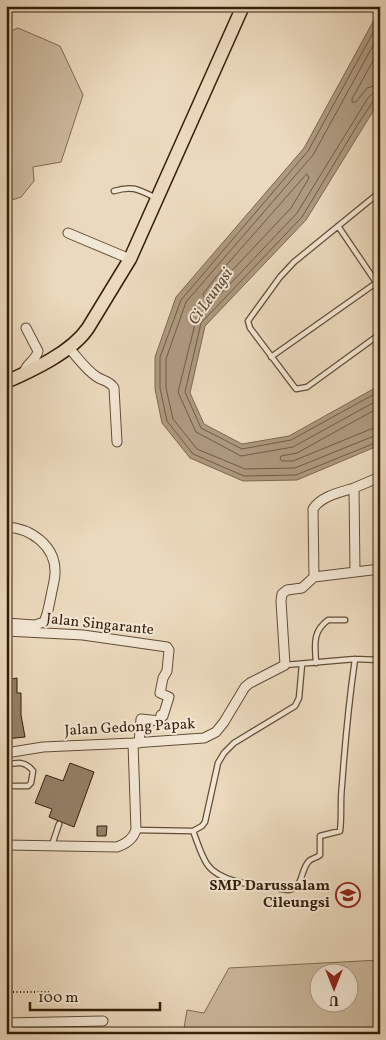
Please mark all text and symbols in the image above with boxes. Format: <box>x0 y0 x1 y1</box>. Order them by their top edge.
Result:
water label: Ci Leungsi <box>183 263 239 330</box>
street label: Jalan Singarante <box>45 609 155 641</box>
street label: Jalan Gedong Papak <box>64 714 196 742</box>
place label: SMP Darussalam Cileungsi <box>209 876 330 914</box>
school or university icon: SMP Darussalam Cileungsi <box>335 882 361 908</box>
north arrow <box>308 962 358 1012</box>
scale bar <box>30 980 160 1012</box>
text: 100 m <box>38 988 78 1009</box>
text: U <box>329 990 339 1009</box>

